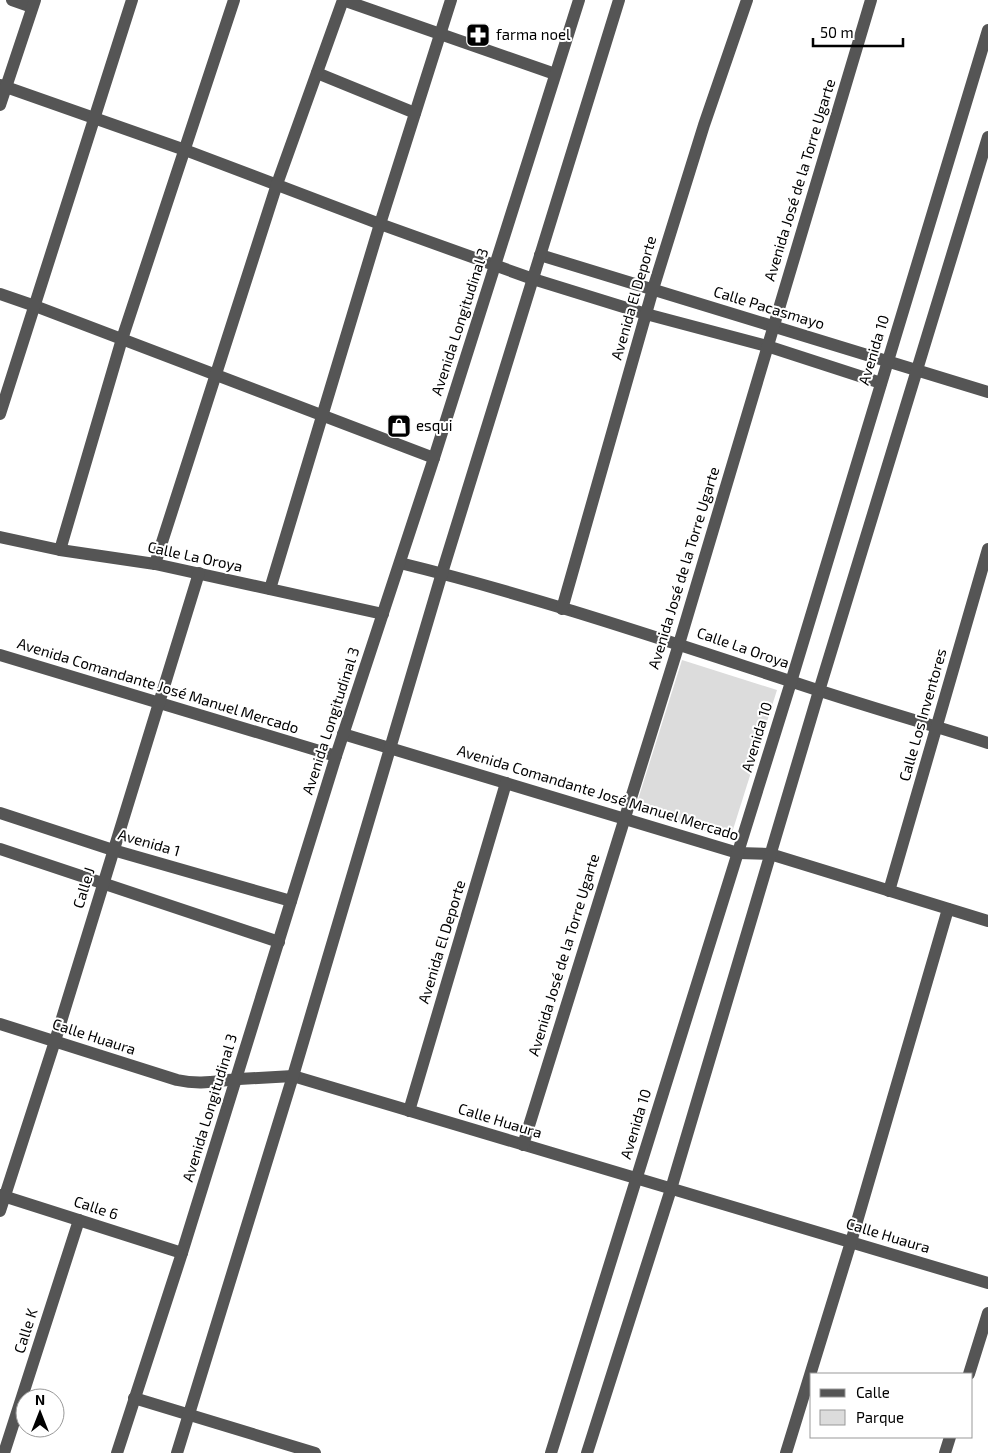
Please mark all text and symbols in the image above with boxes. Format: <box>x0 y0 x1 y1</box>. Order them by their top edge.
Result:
scale bar <box>813 15 903 47</box>
pharmacy icon: farma noel <box>465 22 491 48</box>
text: 50 m <box>820 23 854 41</box>
place label: farma noel <box>496 25 571 43</box>
street label: Avenida José de la Torre Ugarte <box>760 76 838 283</box>
street label: Avenida El Deporte <box>607 234 659 362</box>
street label: Avenida Longitudinal 3 <box>427 246 491 398</box>
street label: Calle Pacasmayo <box>712 282 827 332</box>
street label: Avenida 10 <box>854 312 892 387</box>
shop icon: esqui <box>386 413 412 439</box>
place label: esqui <box>416 416 453 434</box>
street label: Avenida José de la Torre Ugarte <box>644 464 722 671</box>
street label: Calle La Oroya <box>146 537 244 575</box>
street label: Calle La Oroya <box>695 623 792 671</box>
street label: Avenida Comandante José Manuel Mercado <box>15 634 301 737</box>
street label: Avenida Longitudinal 3 <box>298 645 362 797</box>
street label: Calle Los Inventores <box>894 646 950 783</box>
street label: Avenida 10 <box>737 699 775 774</box>
street label: Avenida Comandante José Manuel Mercado <box>455 741 741 844</box>
street label: Avenida 1 <box>116 825 182 859</box>
street label: Avenida José de la Torre Ugarte <box>524 851 602 1058</box>
street label: Calle J <box>68 865 98 910</box>
street label: Avenida El Deporte <box>414 878 468 1006</box>
street label: Calle Huaura <box>50 1014 138 1058</box>
street label: Avenida Longitudinal 3 <box>178 1032 240 1184</box>
street label: Avenida 10 <box>616 1086 654 1161</box>
street label: Calle Huaura <box>456 1099 544 1141</box>
street label: Calle 6 <box>72 1191 121 1223</box>
street label: Calle Huaura <box>844 1214 932 1256</box>
street label: Calle K <box>9 1306 41 1355</box>
legend <box>810 1373 973 1438</box>
text: Calle <box>856 1383 890 1401</box>
north arrow <box>15 1388 65 1438</box>
text: N <box>35 1391 45 1408</box>
text: Parque <box>856 1408 904 1426</box>

